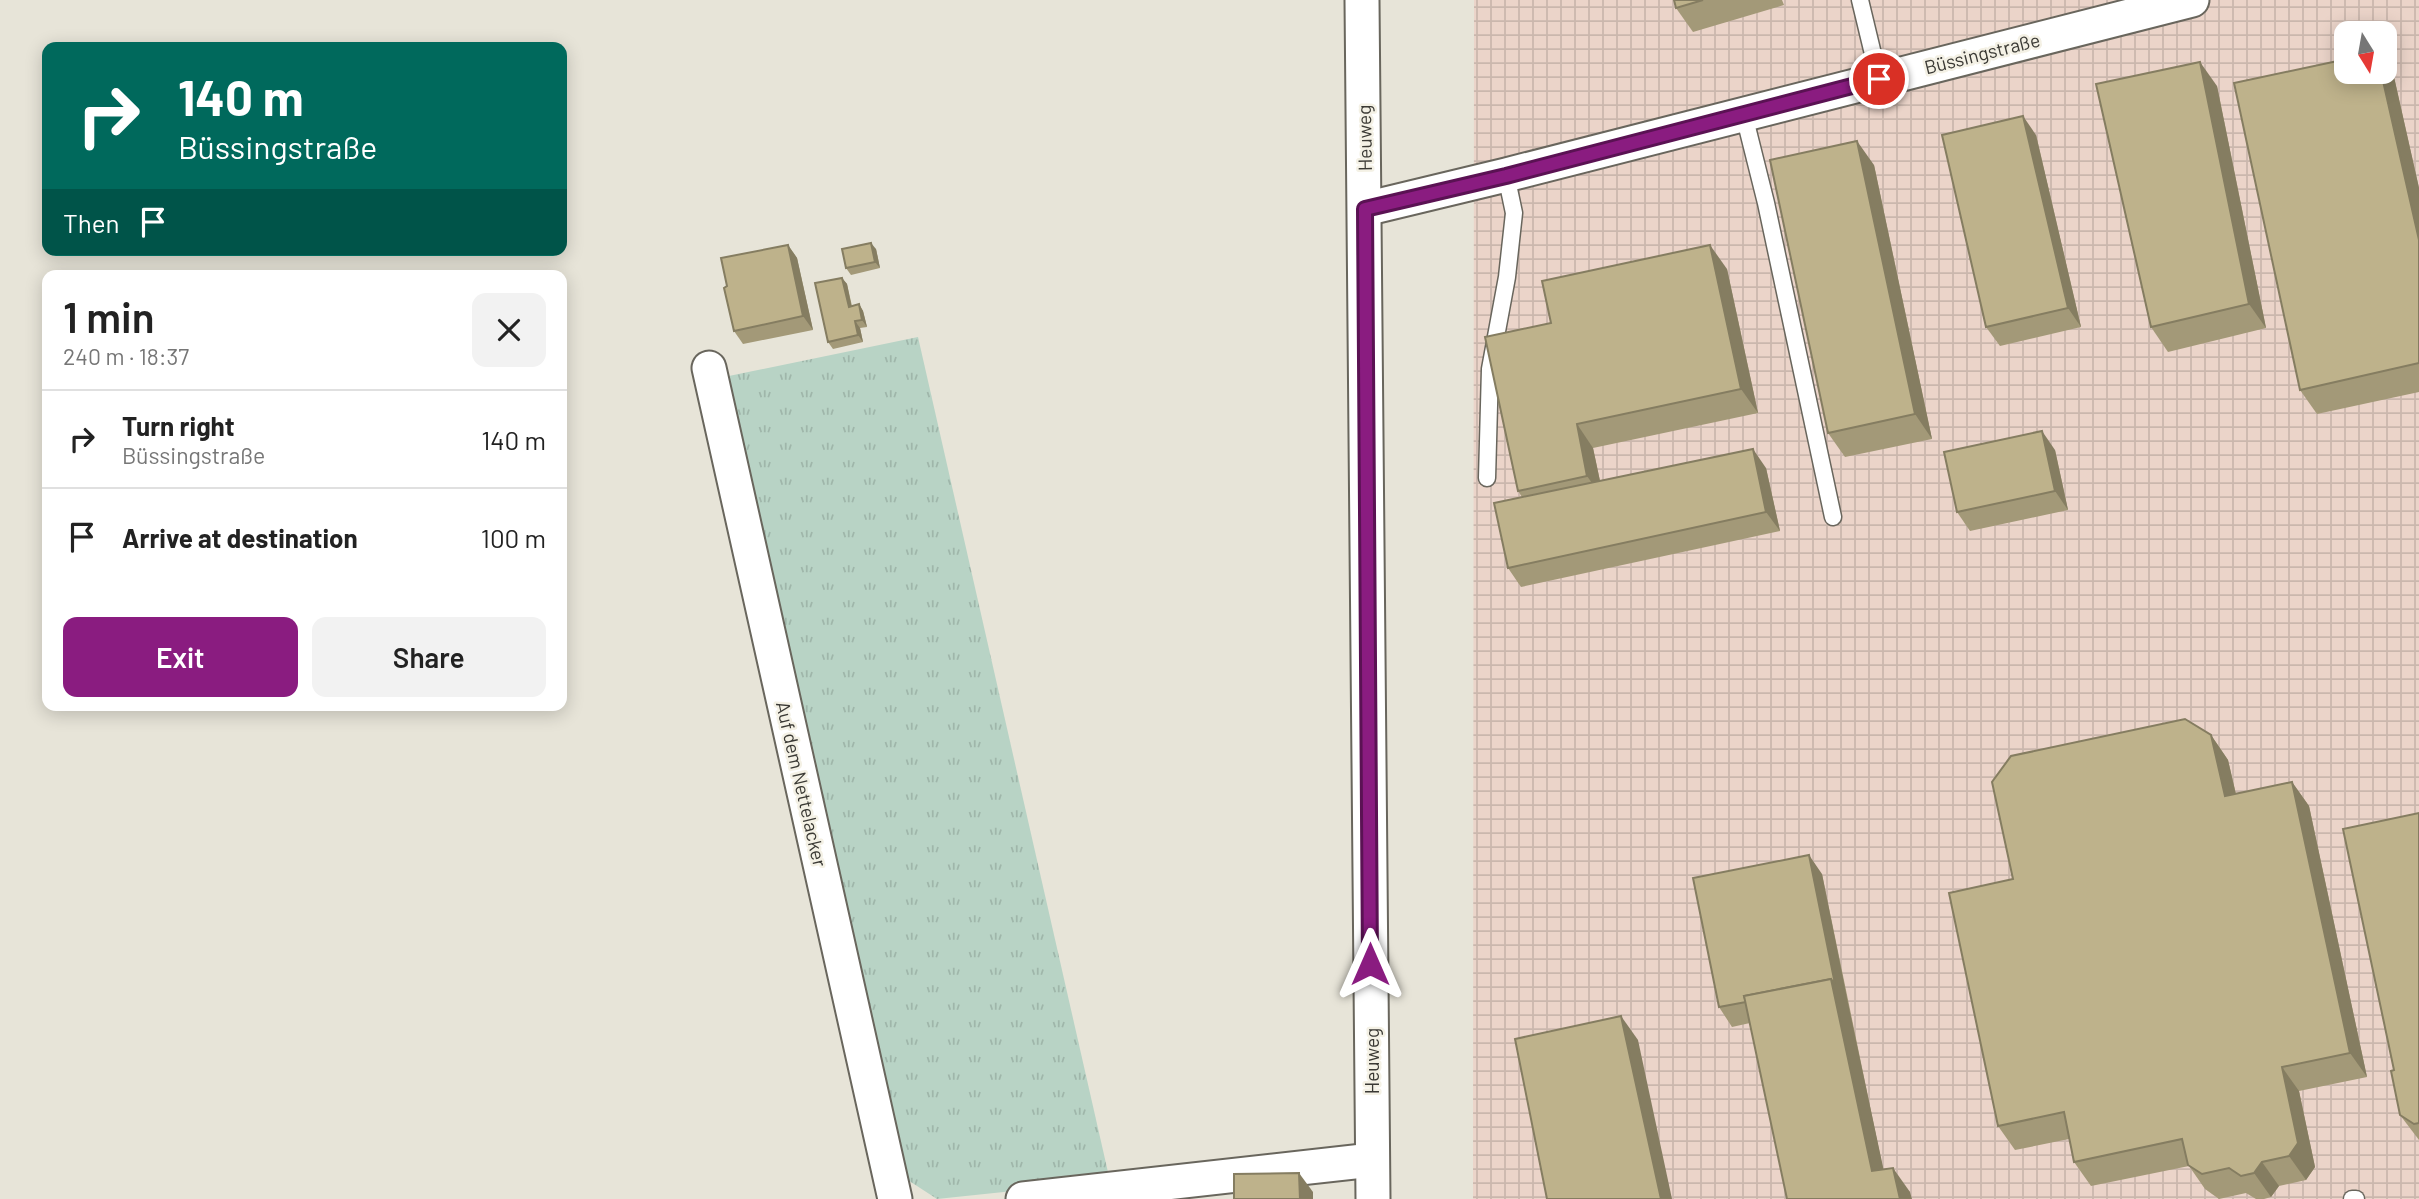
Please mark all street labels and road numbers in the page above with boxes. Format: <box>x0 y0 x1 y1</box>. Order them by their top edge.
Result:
street label: Büssingstraße <box>1922 28 2042 78</box>
street label: Heuweg <box>1352 105 1376 171</box>
street label: Auf dem Nettelacker <box>772 699 832 869</box>
street label: Heuweg <box>1360 1028 1383 1094</box>

